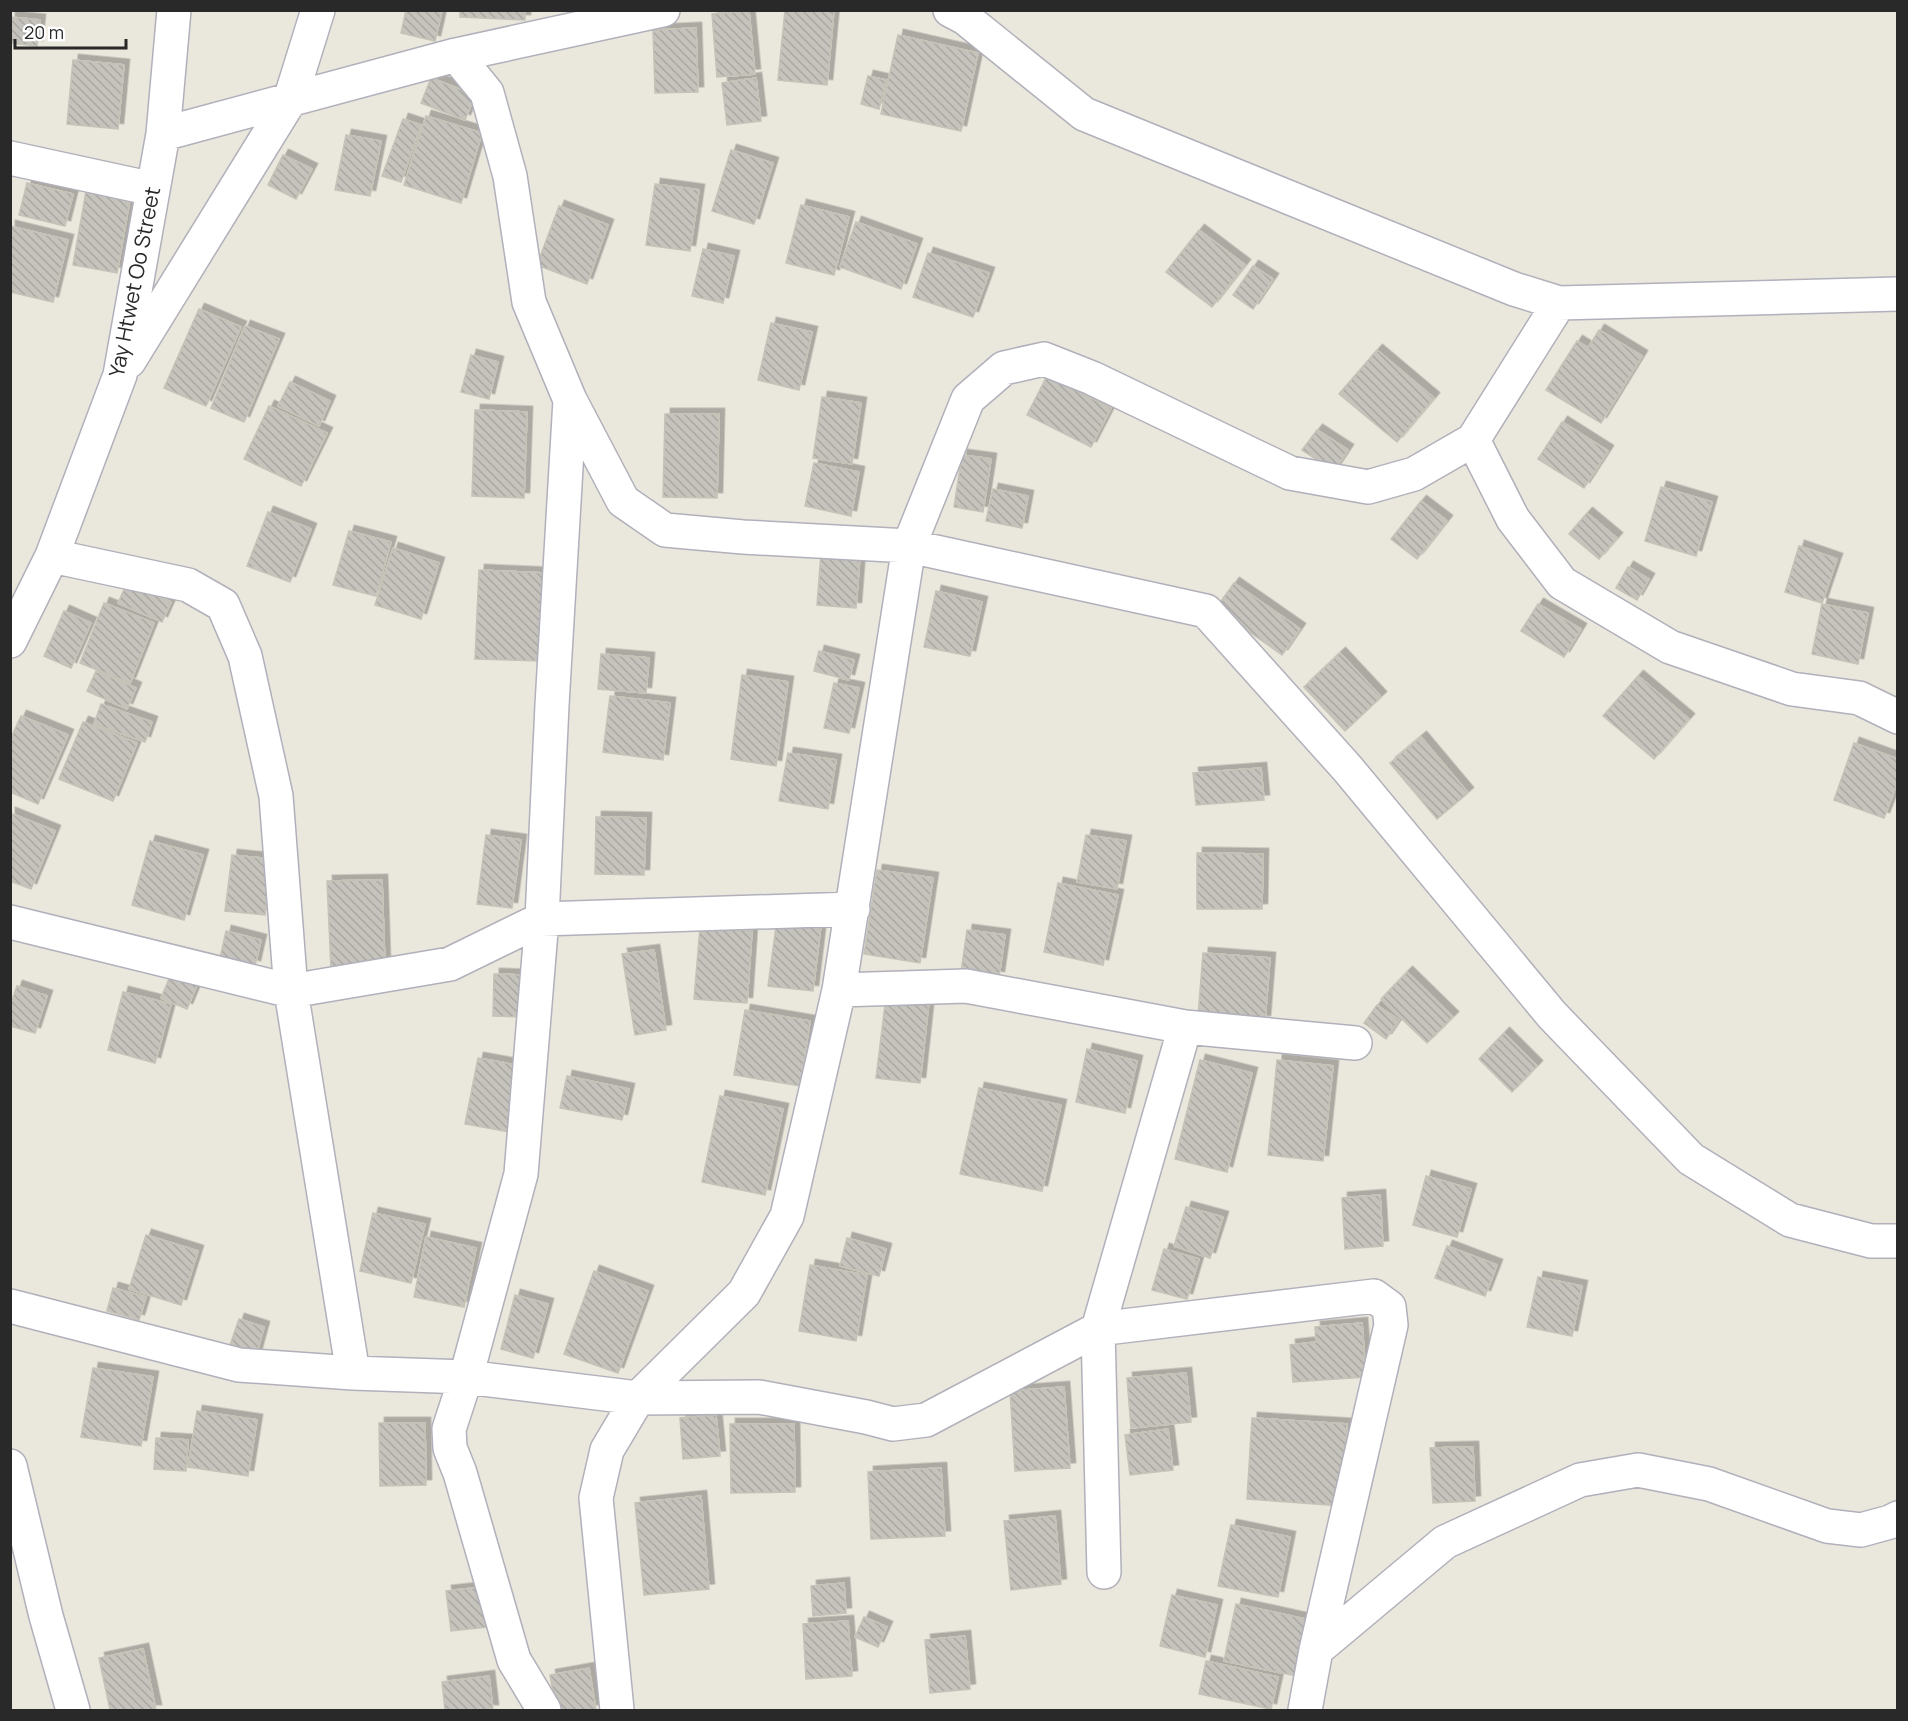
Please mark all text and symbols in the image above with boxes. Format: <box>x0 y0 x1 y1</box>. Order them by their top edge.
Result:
scale bar <box>15 12 126 50</box>
text: 20 m <box>24 20 64 44</box>
street label: Yay Htwet Oo Street <box>102 184 166 379</box>

